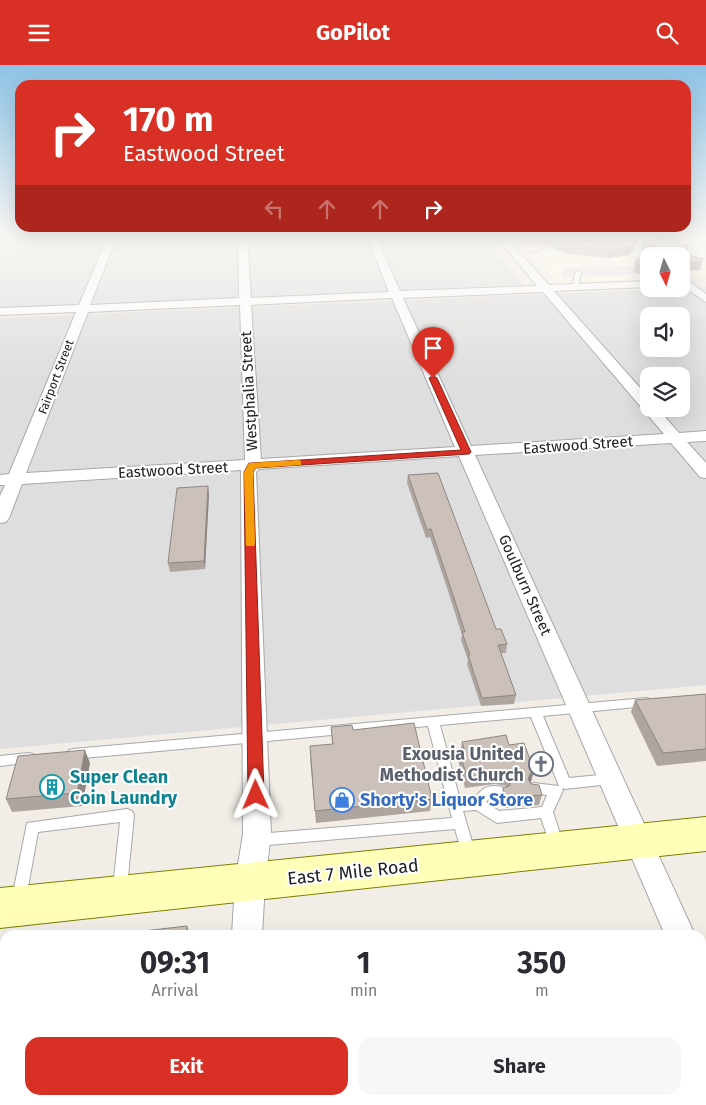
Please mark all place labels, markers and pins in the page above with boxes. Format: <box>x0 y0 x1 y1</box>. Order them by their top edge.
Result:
pin <box>412 327 454 378</box>
place label: Exousia United Methodist Church <box>380 743 524 786</box>
church icon: Exousia United Methodist Church <box>528 751 554 777</box>
place label: Super Clean Coin Laundry <box>70 766 178 809</box>
building icon: Super Clean Coin Laundry <box>39 774 65 800</box>
shop icon: Shorty's Liquor Store <box>329 787 355 813</box>
place label: Shorty's Liquor Store <box>360 789 533 811</box>

